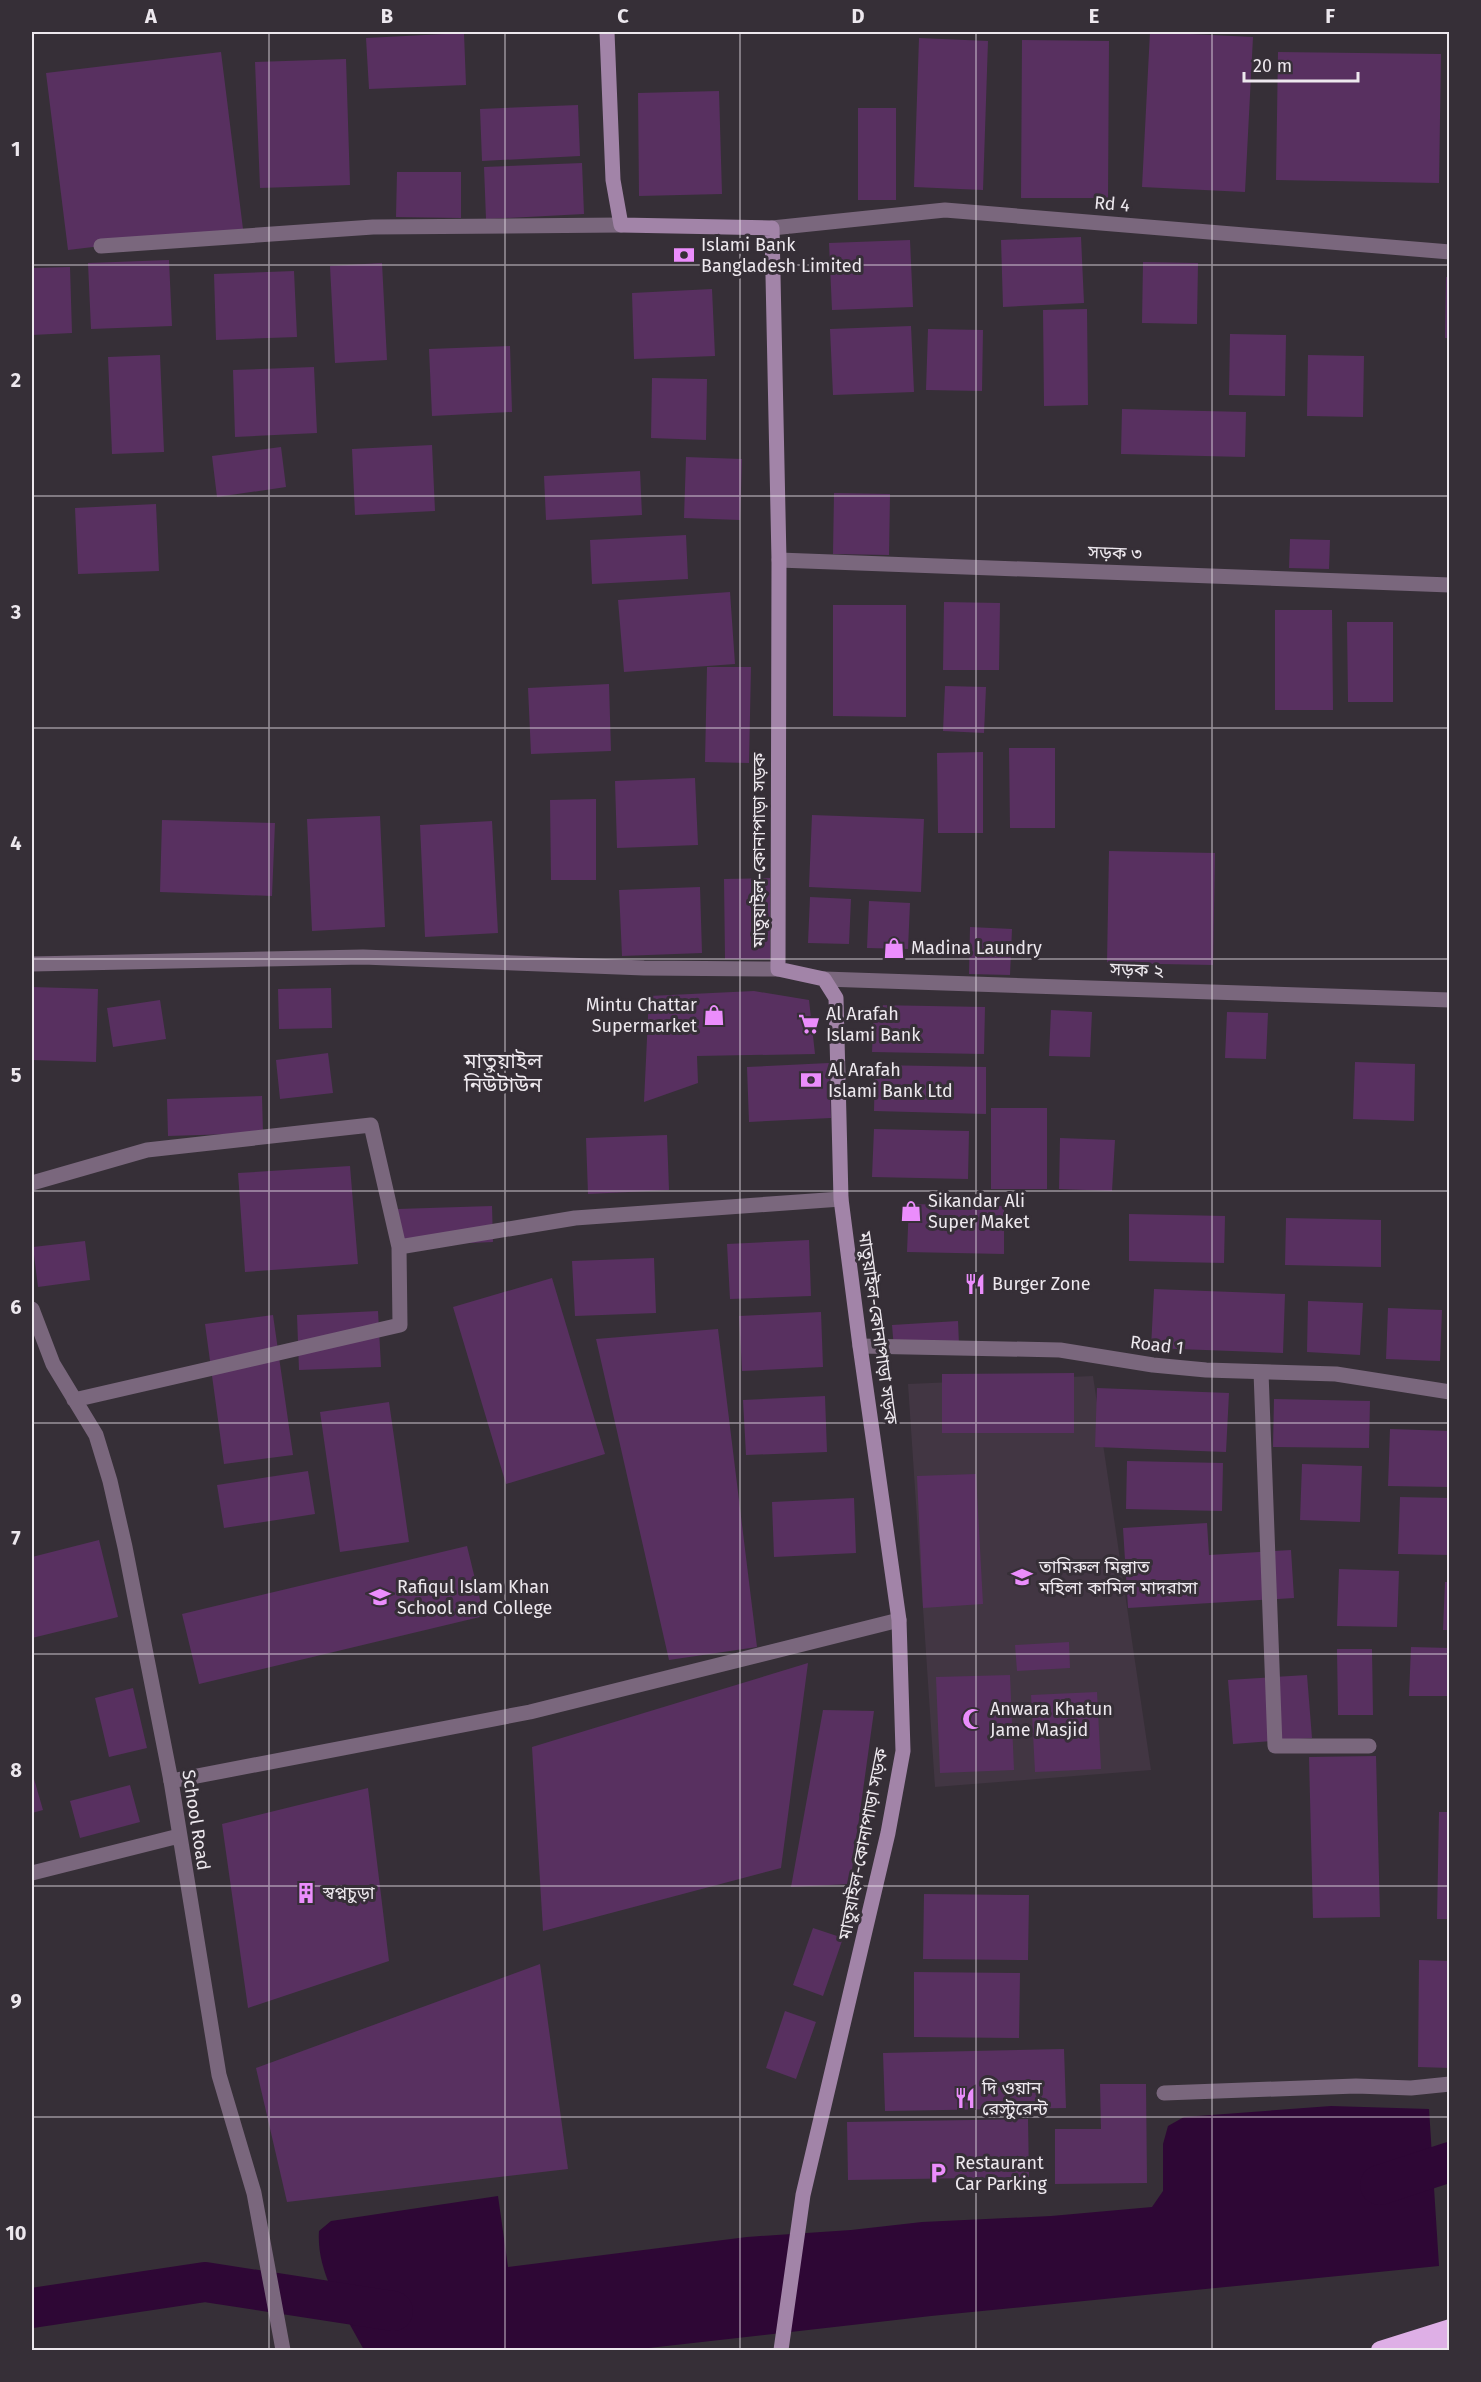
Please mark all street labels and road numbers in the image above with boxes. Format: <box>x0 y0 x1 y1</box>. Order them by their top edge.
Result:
street label: Rd 4 <box>1093 191 1131 217</box>
street label: সড়ক ৩ <box>1087 541 1143 565</box>
street label: মাতুয়াইল-কোনাপাড়া সড়ক <box>748 752 770 948</box>
street label: সড়ক ২ <box>1109 958 1165 982</box>
street label: মাতুয়াইল-কোনাপাড়া সড়ক <box>853 1229 903 1426</box>
street label: Road 1 <box>1129 1331 1185 1359</box>
street label: মাতুয়াইল-কোনাপাড়া সড়ক <box>833 1746 892 1943</box>
street label: School Road <box>177 1768 215 1872</box>

